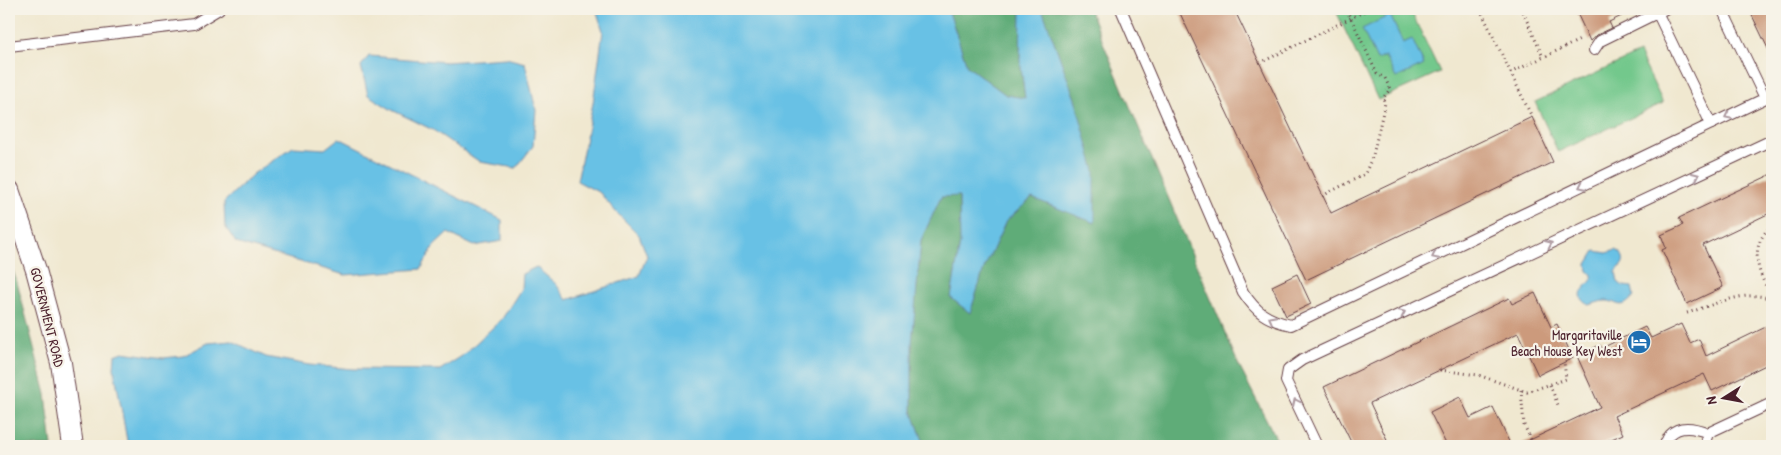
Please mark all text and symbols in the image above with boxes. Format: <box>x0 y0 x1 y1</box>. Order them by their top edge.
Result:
one-way arrow <box>1724 109 1733 120</box>
one-way arrow <box>1691 172 1700 182</box>
one-way arrow <box>1578 180 1587 190</box>
one-way arrow <box>1544 240 1553 251</box>
one-way arrow <box>1431 250 1440 260</box>
street label: GOVERNMENT ROAD <box>26 265 70 369</box>
one-way arrow <box>1397 309 1406 319</box>
one-way arrow <box>1269 315 1278 325</box>
place label: Margaritaville Beach House Key West <box>1511 325 1622 361</box>
hotel icon: Margaritaville Beach House Key West <box>1626 329 1652 355</box>
north arrow <box>1698 372 1748 422</box>
text: N <box>1701 395 1721 406</box>
one-way arrow <box>1292 398 1302 407</box>

